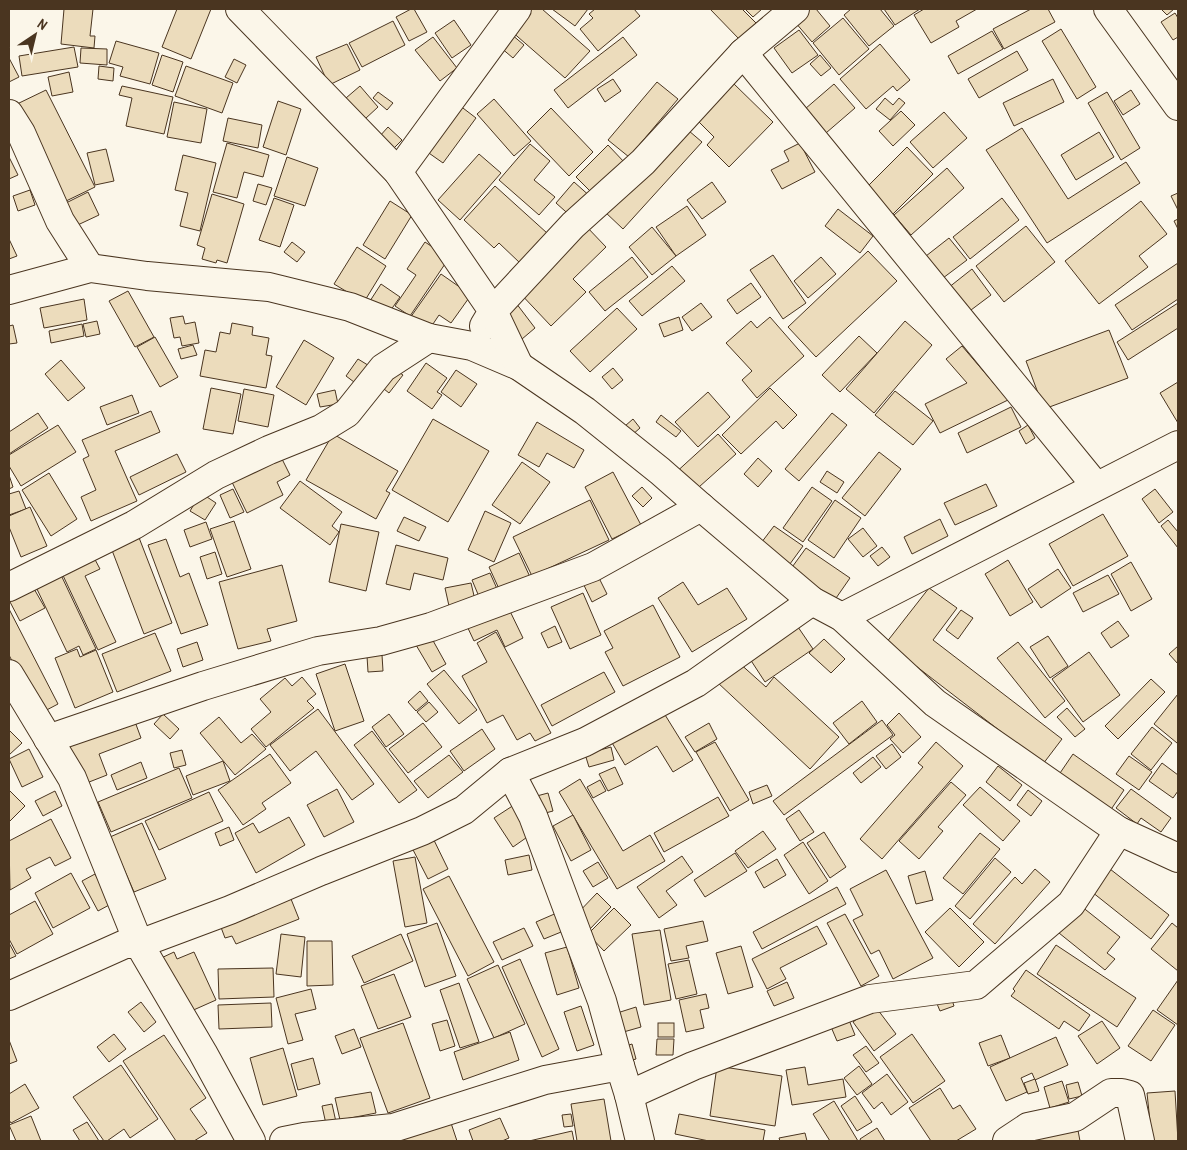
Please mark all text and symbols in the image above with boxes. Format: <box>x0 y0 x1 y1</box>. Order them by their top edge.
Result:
north arrow <box>10 10 60 60</box>
text: N <box>34 15 51 34</box>

